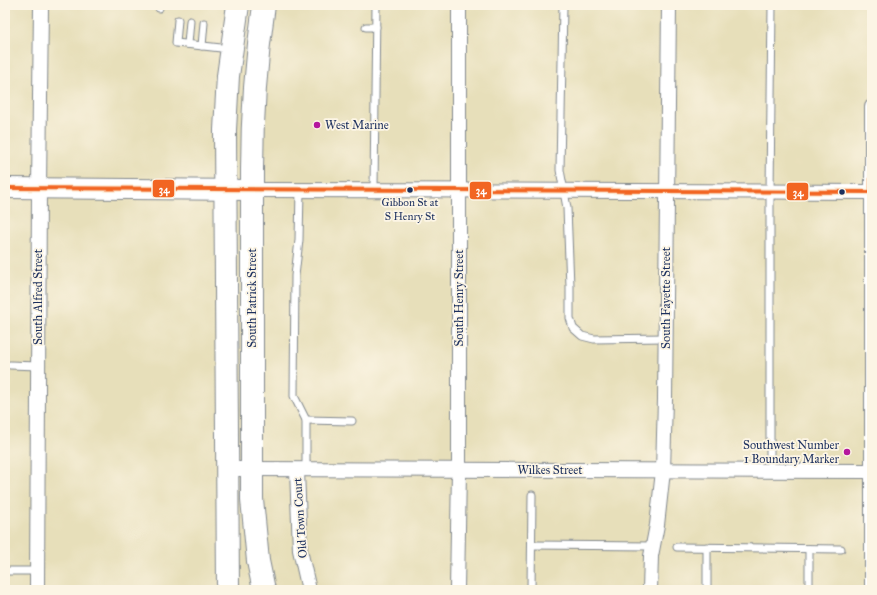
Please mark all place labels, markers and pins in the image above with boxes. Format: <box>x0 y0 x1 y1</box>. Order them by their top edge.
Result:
place label: West Marine <box>325 118 389 132</box>
marker: West Marine <box>312 120 322 130</box>
marker: Gibbon St at S Henry St <box>405 185 415 195</box>
unlabelled marker <box>837 187 847 197</box>
place label: Gibbon St at S Henry St <box>382 196 438 223</box>
place label: Southwest Number 1 Boundary Marker <box>743 438 839 466</box>
marker: Southwest Number 1 Boundary Marker <box>842 447 852 457</box>

